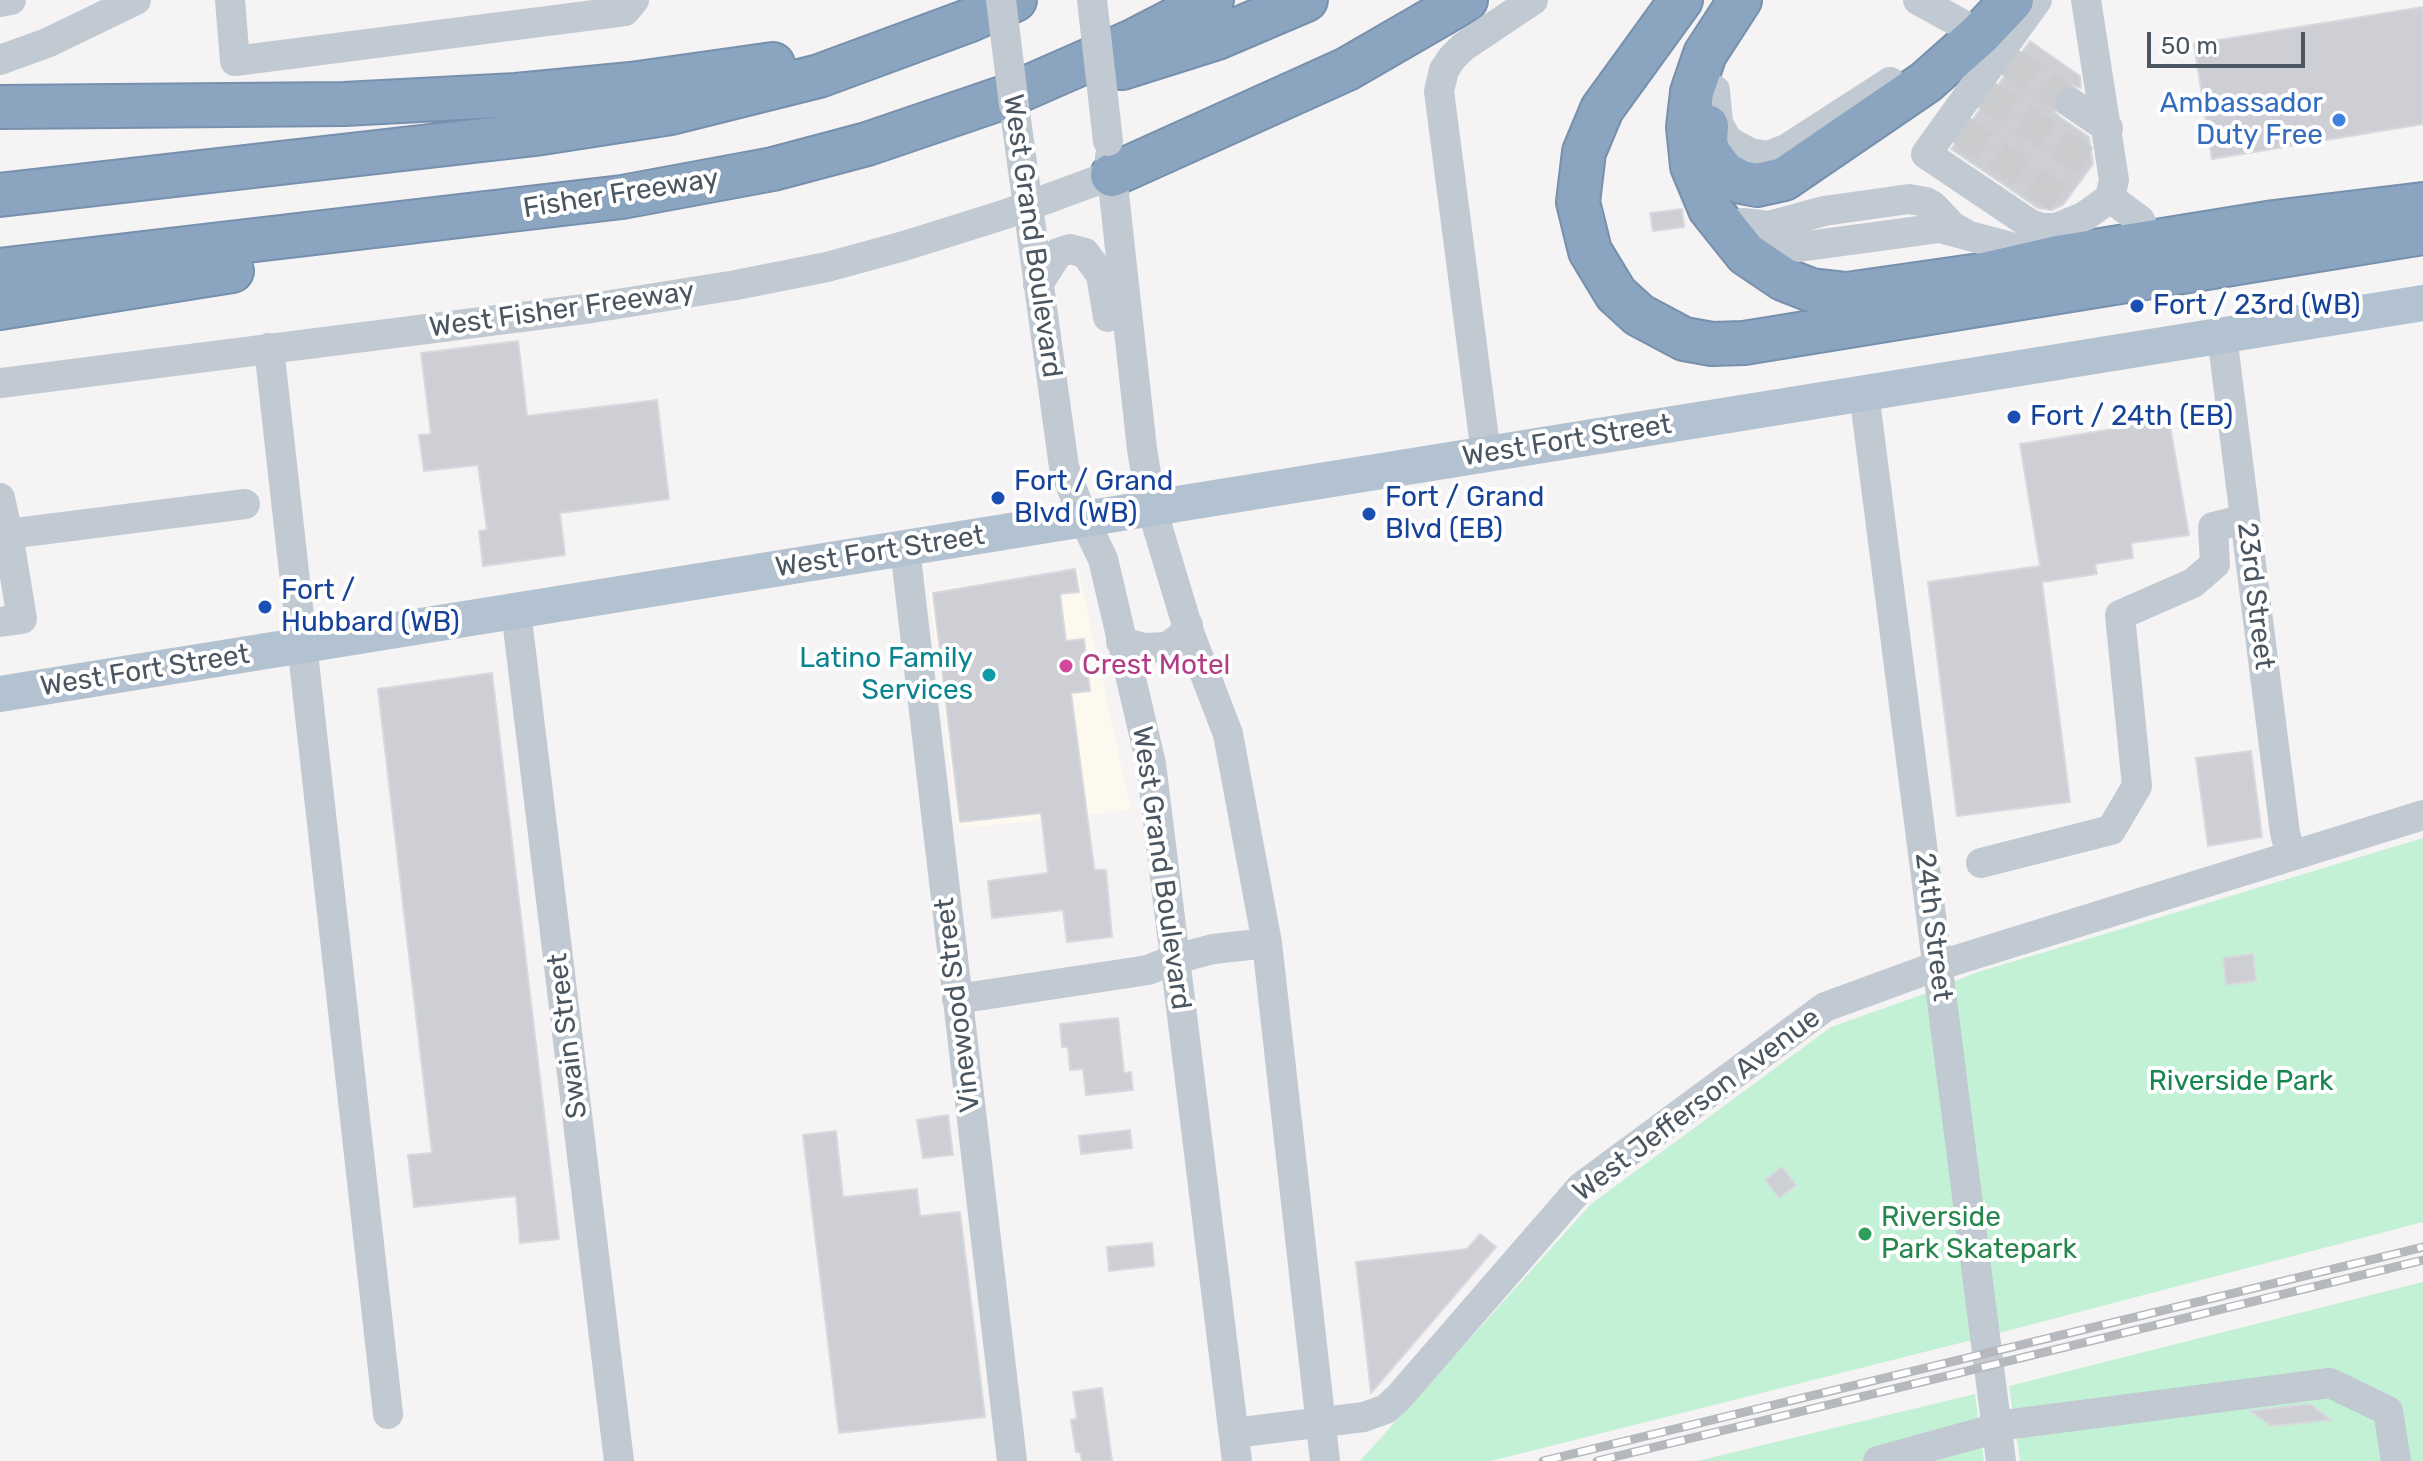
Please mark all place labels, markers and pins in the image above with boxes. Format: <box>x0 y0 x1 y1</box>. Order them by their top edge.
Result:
place label: Ambassador Duty Free <box>2160 87 2323 153</box>
marker: Ambassador Duty Free <box>2330 111 2348 129</box>
place label: Fort / 23rd (WB) <box>2153 289 2360 323</box>
marker: Fort / 23rd (WB) <box>2128 297 2146 315</box>
place label: Fort / 24th (EB) <box>2030 400 2233 434</box>
marker: Fort / 24th (EB) <box>2005 408 2023 426</box>
place label: Fort / Grand Blvd (WB) <box>1014 465 1173 531</box>
place label: Fort / Grand Blvd (EB) <box>1385 481 1544 547</box>
marker: Fort / Grand Blvd (WB) <box>989 489 1007 507</box>
marker: Fort / Grand Blvd (EB) <box>1360 505 1378 523</box>
place label: Fort / Hubbard (WB) <box>281 574 460 640</box>
marker: Fort / Hubbard (WB) <box>256 598 274 616</box>
place label: Latino Family Services <box>799 642 973 708</box>
place label: Crest Motel <box>1082 649 1230 683</box>
marker: Crest Motel <box>1057 657 1075 675</box>
marker: Latino Family Services <box>980 666 998 684</box>
place label: Riverside Park Skatepark <box>1881 1201 2077 1267</box>
marker: Riverside Park Skatepark <box>1856 1225 1874 1243</box>

